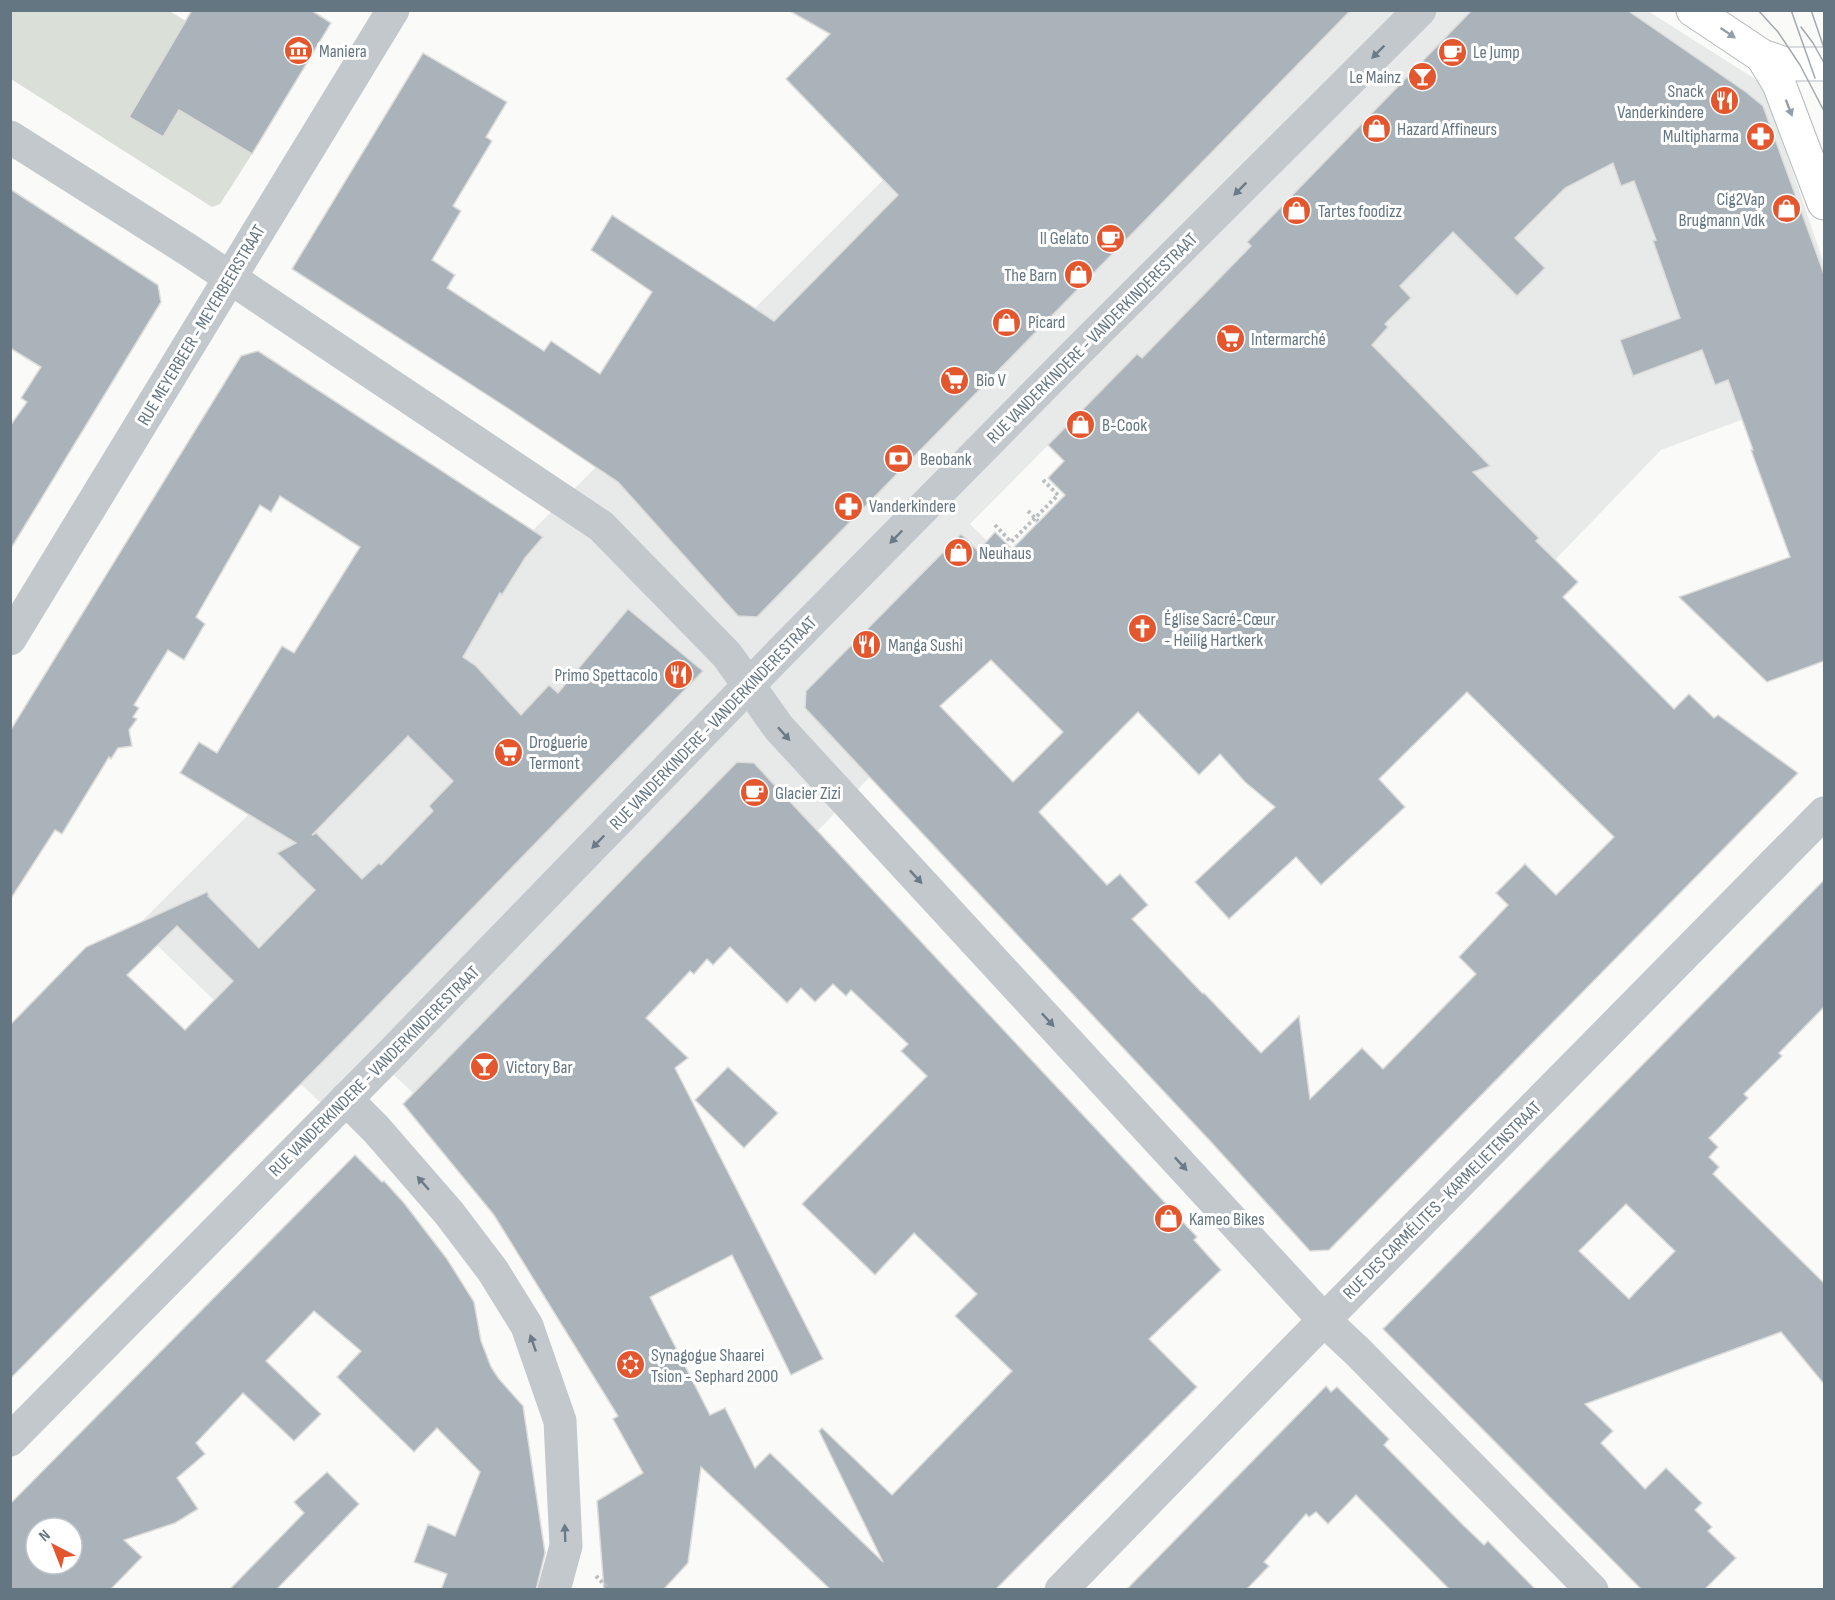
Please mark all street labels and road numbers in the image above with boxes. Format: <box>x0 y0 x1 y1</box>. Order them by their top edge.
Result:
street label: RUE MEYERBEER - MEYERBEERSTRAAT <box>133 221 270 429</box>
street label: RUE VANDERKINDERE - VANDERKINDERESTRAAT <box>983 229 1202 448</box>
street label: RUE VANDERKINDERE - VANDERKINDERESTRAAT <box>605 612 821 835</box>
street label: RUE VANDERKINDERE - VANDERKINDERESTRAAT <box>265 962 484 1181</box>
street label: RUE DES CARMÉLITES - KARMELIETENSTRAAT <box>1339 1097 1546 1304</box>

